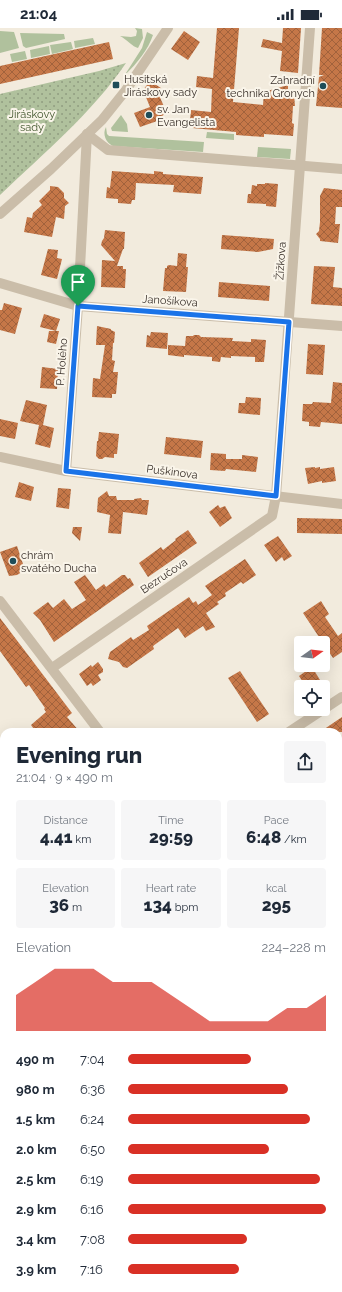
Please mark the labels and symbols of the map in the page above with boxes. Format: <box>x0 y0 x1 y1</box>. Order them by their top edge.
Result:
place label: Husitská Jiráskovy sady <box>124 73 197 99</box>
place label: Zahradní technika Gronych <box>226 74 316 100</box>
marker: Husitská Jiráskovy sady <box>111 80 121 90</box>
marker: Zahradní technika Gronych <box>318 81 328 91</box>
place label: sv. Jan Evangelista <box>157 103 215 129</box>
park label: Jiráskovy sady <box>9 108 55 134</box>
marker: sv. Jan Evangelista <box>144 110 154 120</box>
street label: Žižkova <box>272 241 289 281</box>
pin <box>61 265 95 306</box>
street label: Janošíkova <box>142 293 198 309</box>
street label: P. Holého <box>54 337 70 386</box>
street label: Puškinova <box>146 462 198 482</box>
place label: chrám svatého Ducha <box>21 549 97 575</box>
marker: chrám svatého Ducha <box>8 556 18 566</box>
street label: Bezručova <box>138 556 190 596</box>
north arrow <box>294 636 330 672</box>

